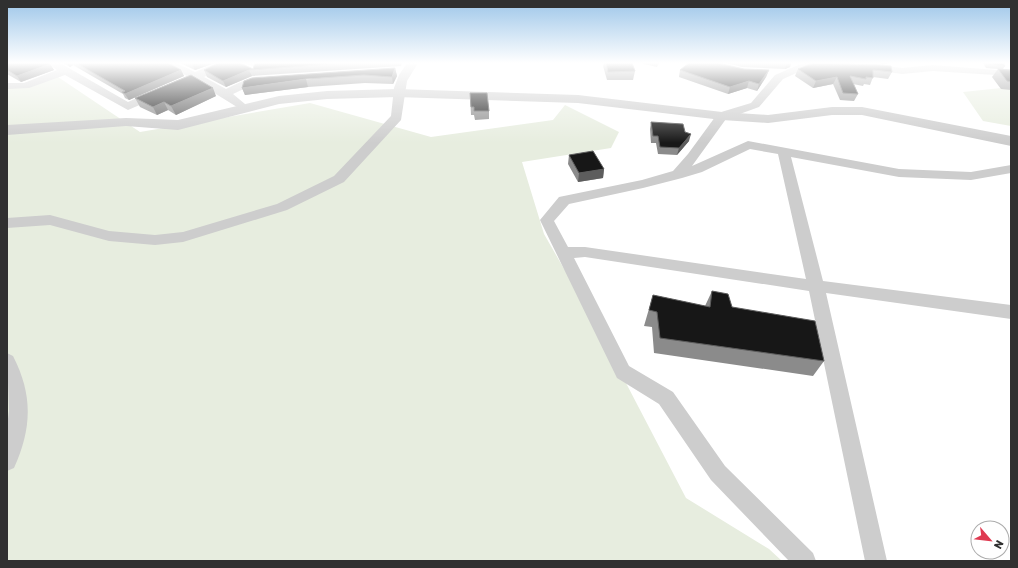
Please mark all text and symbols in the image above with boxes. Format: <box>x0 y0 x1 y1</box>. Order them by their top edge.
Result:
north arrow <box>970 520 1010 560</box>
text: N <box>991 538 1006 551</box>

